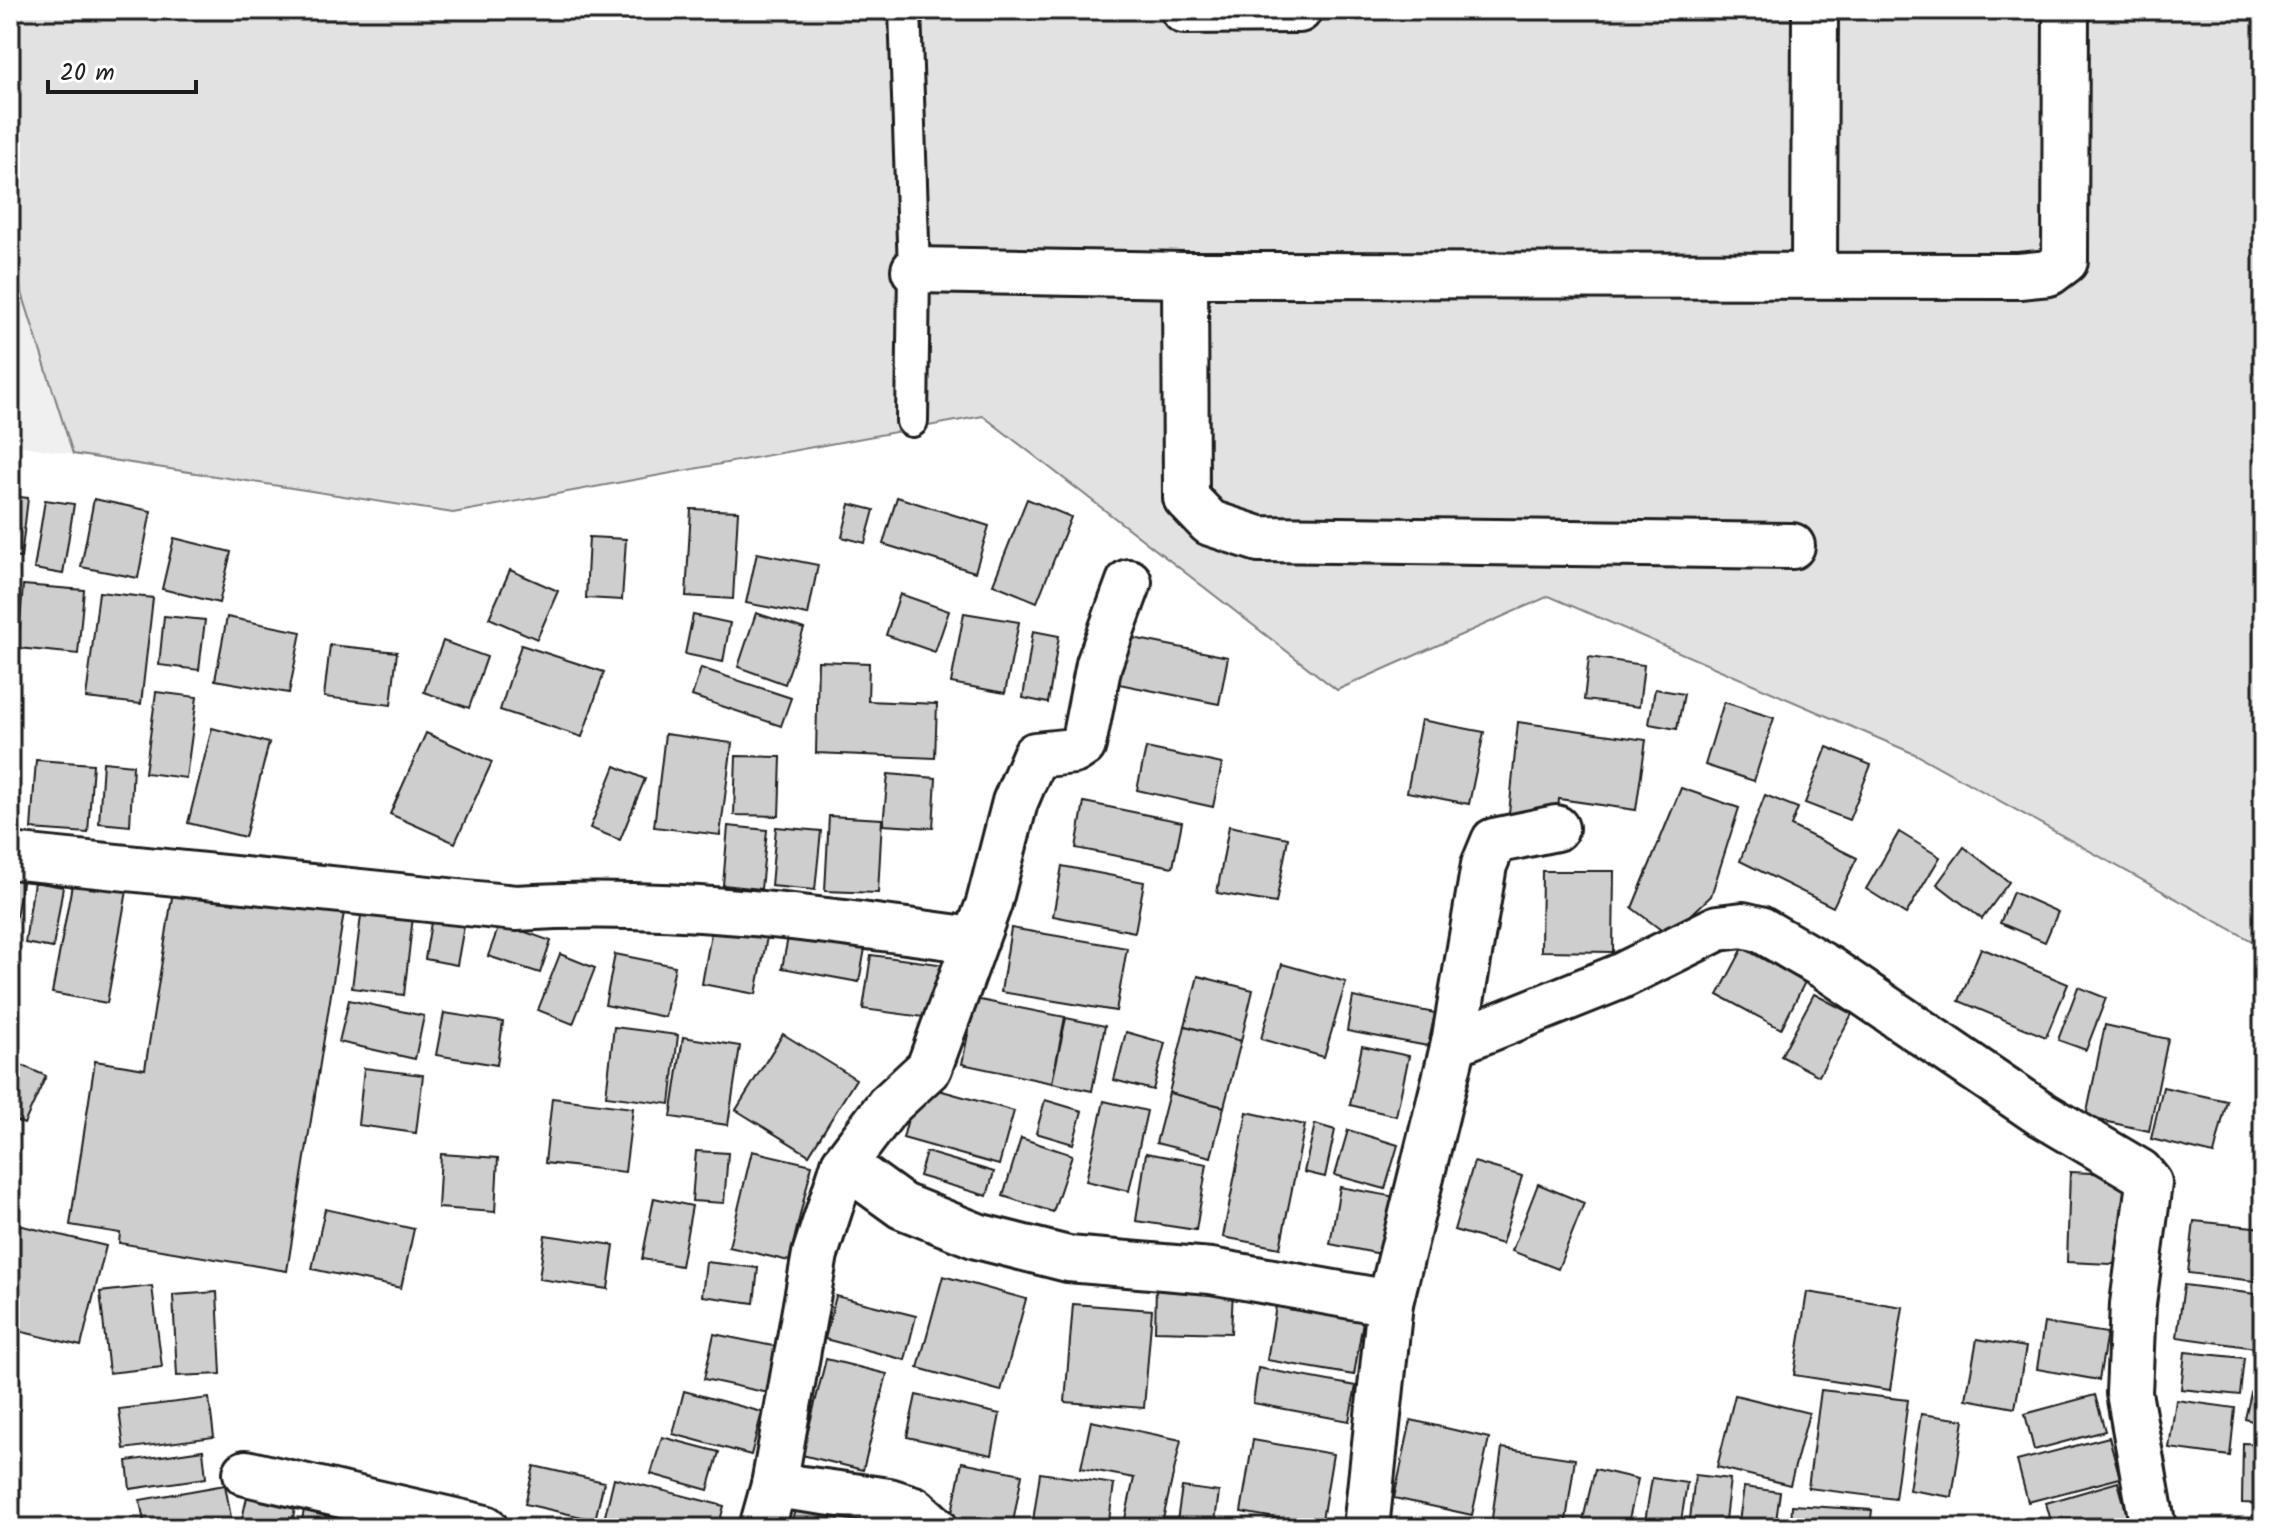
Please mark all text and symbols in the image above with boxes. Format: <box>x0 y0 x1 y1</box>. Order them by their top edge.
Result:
scale bar <box>48 44 196 94</box>
text: 20 m <box>60 54 115 93</box>

